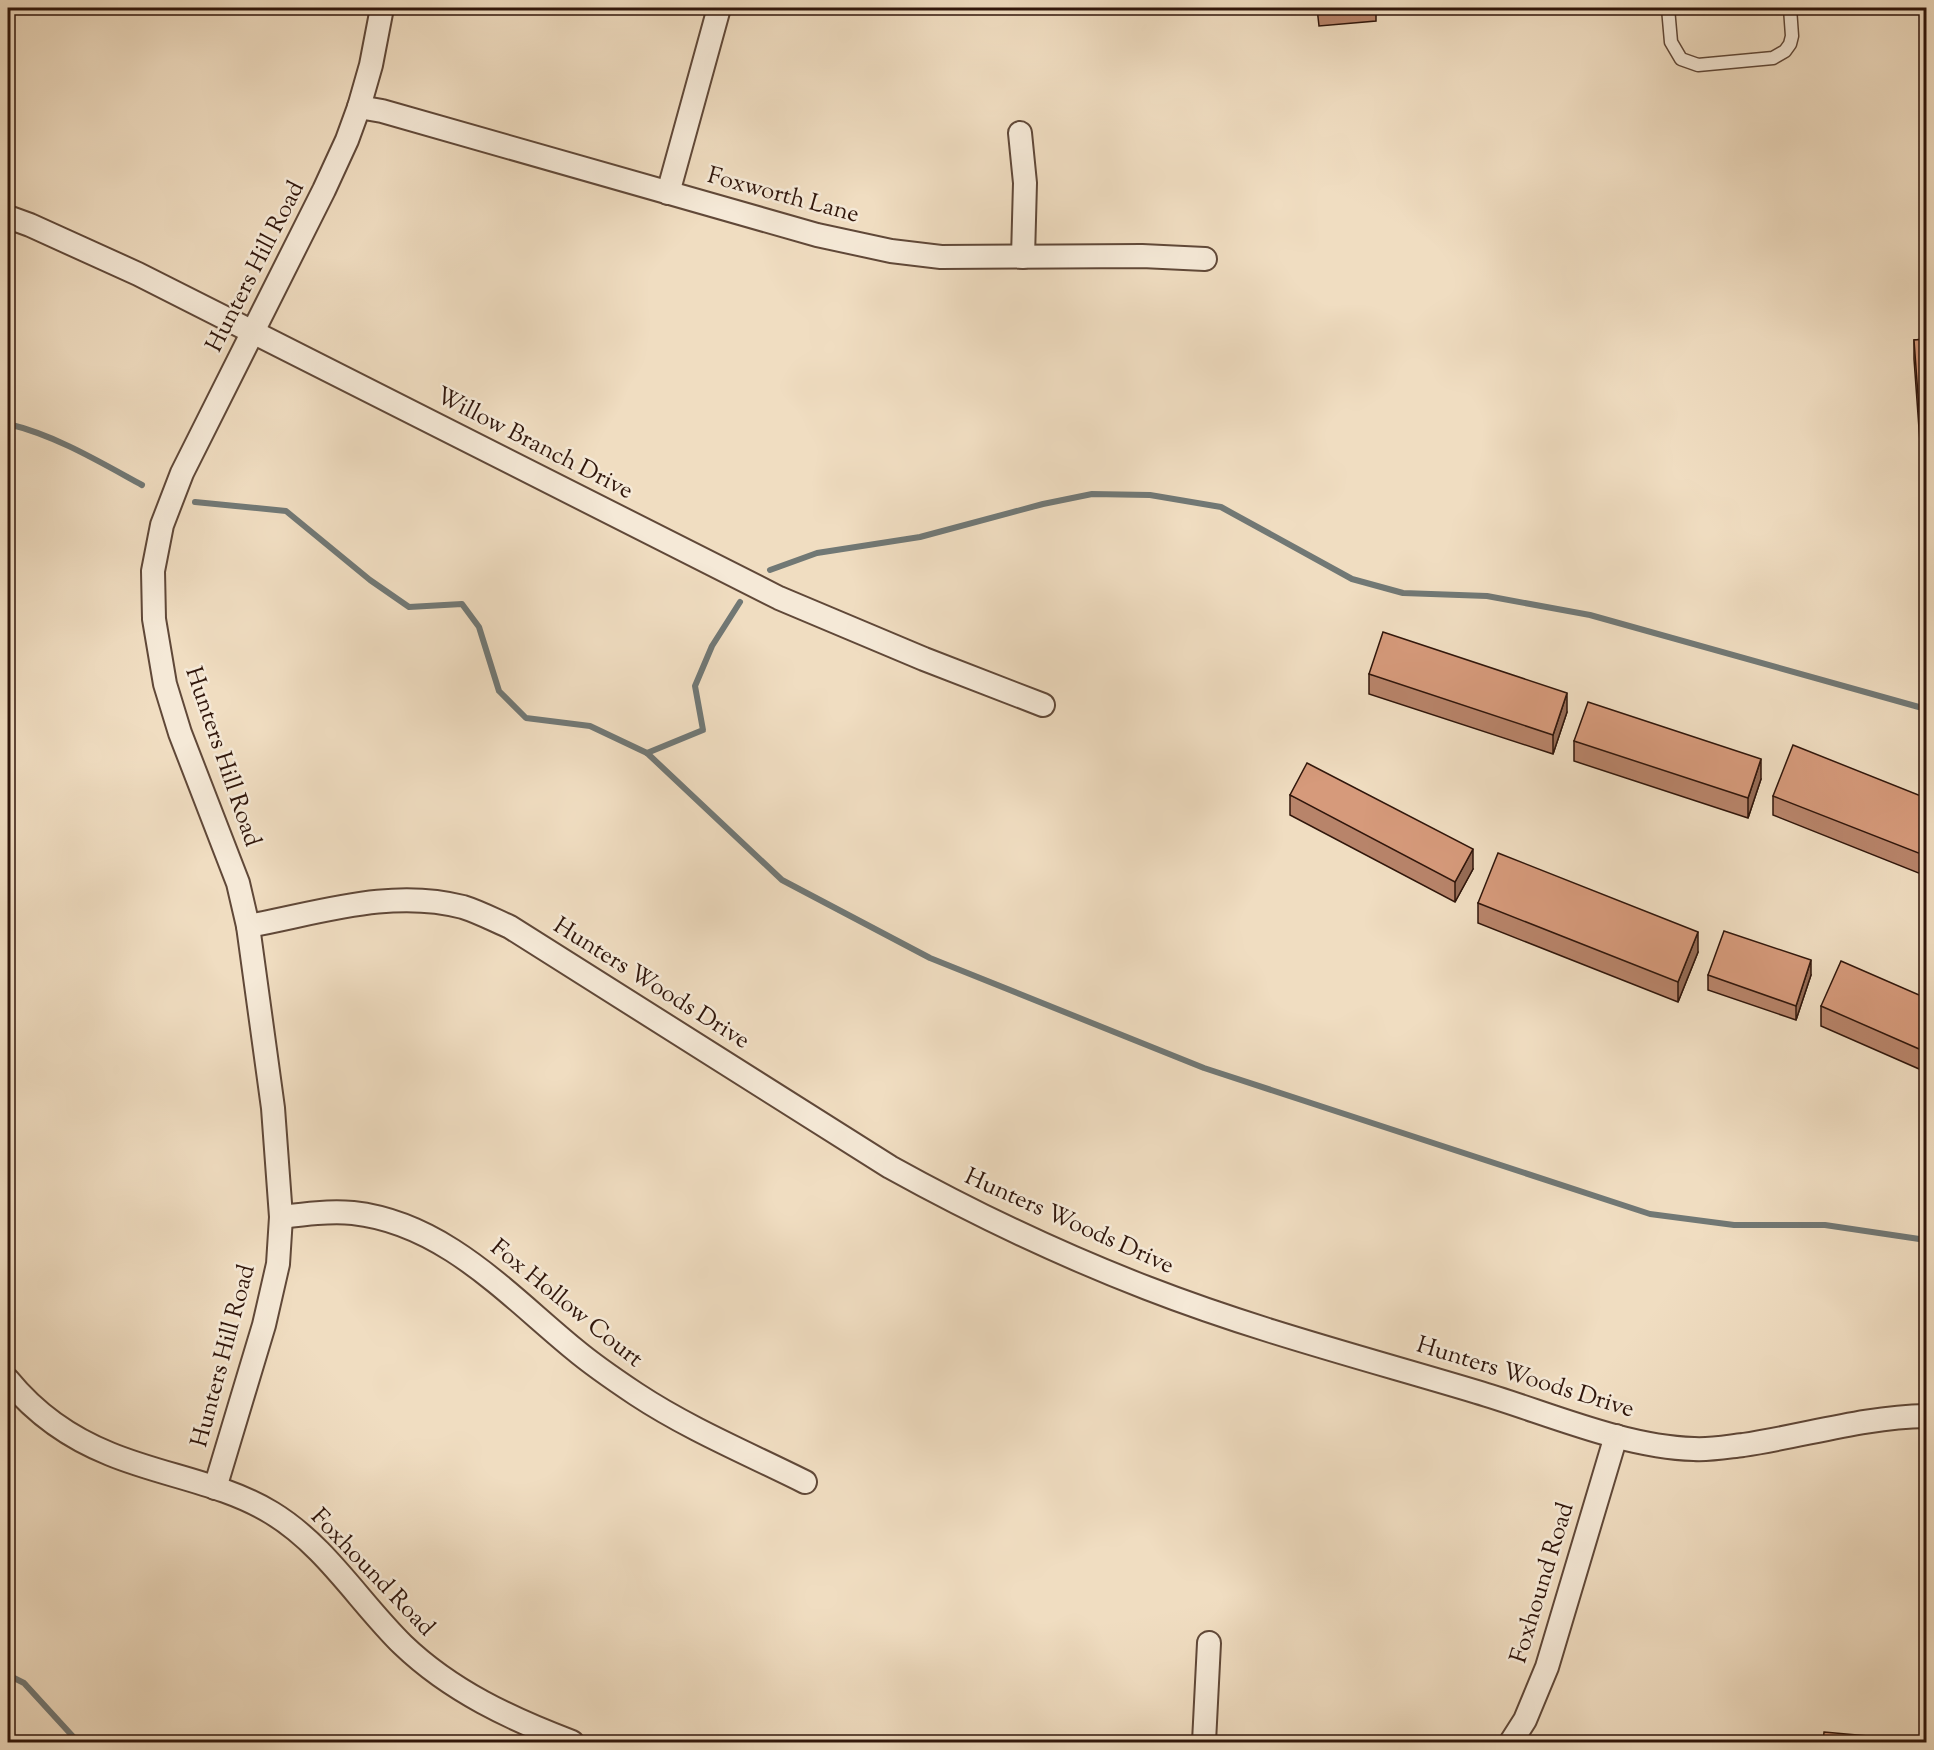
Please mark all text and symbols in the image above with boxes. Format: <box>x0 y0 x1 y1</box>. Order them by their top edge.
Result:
street label: Foxworth Lane <box>703 159 863 233</box>
street label: Hunters Hill Road <box>198 175 314 358</box>
street label: Willow Branch Drive <box>429 379 639 509</box>
street label: Hunters Hill Road <box>175 663 269 852</box>
street label: Hunters Woods Drive <box>546 910 756 1058</box>
street label: Hunters Woods Drive <box>959 1160 1179 1284</box>
street label: Fox Hollow Court <box>482 1232 650 1376</box>
street label: Hunters Hill Road <box>183 1260 265 1451</box>
street label: Hunters Woods Drive <box>1412 1329 1638 1427</box>
street label: Foxhound Road <box>1502 1498 1584 1668</box>
street label: Foxhound Road <box>302 1501 442 1645</box>

